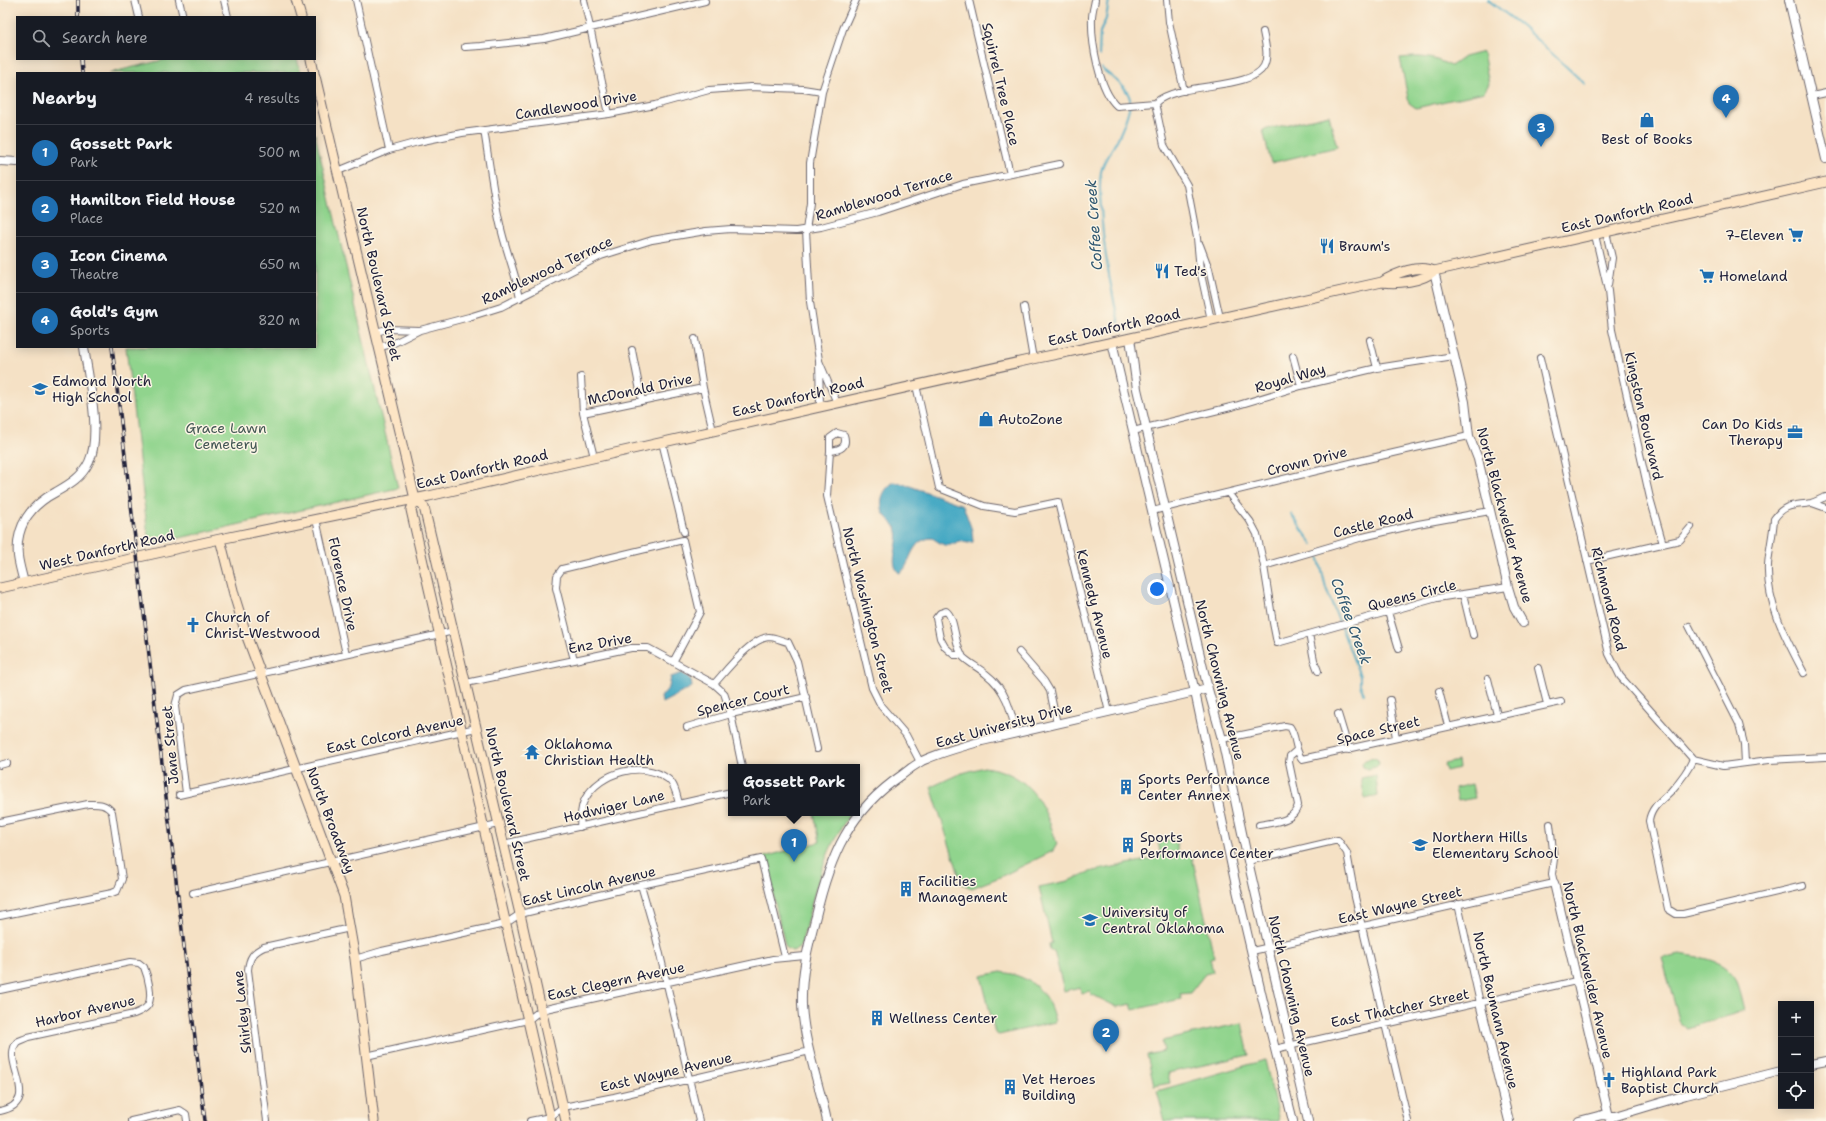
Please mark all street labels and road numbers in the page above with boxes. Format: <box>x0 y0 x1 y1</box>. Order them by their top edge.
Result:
street label: Squirrel Tree Place <box>978 21 1024 147</box>
street label: Candlewood Drive <box>514 86 638 124</box>
street label: Ramblewood Terrace <box>813 166 955 224</box>
street label: East Danforth Road <box>1559 189 1695 237</box>
street label: North Boulevard Street <box>352 205 406 363</box>
street label: Ramblewood Terrace <box>479 232 616 308</box>
street label: East Danforth Road <box>1046 304 1182 350</box>
street label: Kingston Boulevard <box>1620 350 1668 482</box>
street label: Royal Way <box>1253 359 1327 397</box>
street label: McDonald Drive <box>586 369 694 409</box>
street label: East Danforth Road <box>730 373 866 421</box>
street label: North Blackwelder Avenue <box>1473 425 1537 605</box>
street label: Crown Drive <box>1265 442 1349 480</box>
street label: East Danforth Road <box>414 445 550 493</box>
street label: Castle Road <box>1331 504 1415 542</box>
street label: North Washington Street <box>839 525 897 695</box>
street label: West Danforth Road <box>38 526 176 574</box>
street label: Florence Drive <box>324 535 362 633</box>
street label: Richmond Road <box>1587 545 1631 653</box>
street label: Kennedy Avenue <box>1073 547 1117 661</box>
street label: Queens Circle <box>1366 575 1458 615</box>
street label: North Chowning Avenue <box>1191 598 1249 762</box>
street label: Enz Drive <box>567 629 633 657</box>
street label: Spencer Court <box>695 680 791 720</box>
street label: East University Drive <box>934 698 1074 752</box>
street label: Jane Street <box>158 705 182 785</box>
street label: East Colcord Avenue <box>325 711 465 757</box>
street label: Space Street <box>1335 712 1421 748</box>
street label: North Boulevard Street <box>481 725 535 883</box>
street label: North Broadway <box>302 764 360 876</box>
street label: Hadwiger Lane <box>562 786 667 826</box>
street label: East Lincoln Avenue <box>521 862 658 910</box>
street label: North Blackwelder Avenue <box>1559 880 1617 1061</box>
street label: East Wayne Street <box>1336 882 1464 928</box>
street label: North Chowning Avenue <box>1265 914 1319 1079</box>
street label: North Baumann Avenue <box>1469 929 1523 1091</box>
street label: East Clegern Avenue <box>546 958 686 1004</box>
street label: Shirley Lane <box>229 969 255 1055</box>
street label: East Thatcher Street <box>1329 985 1471 1031</box>
street label: Harbor Avenue <box>33 991 137 1031</box>
street label: East Wayne Avenue <box>598 1048 734 1096</box>

